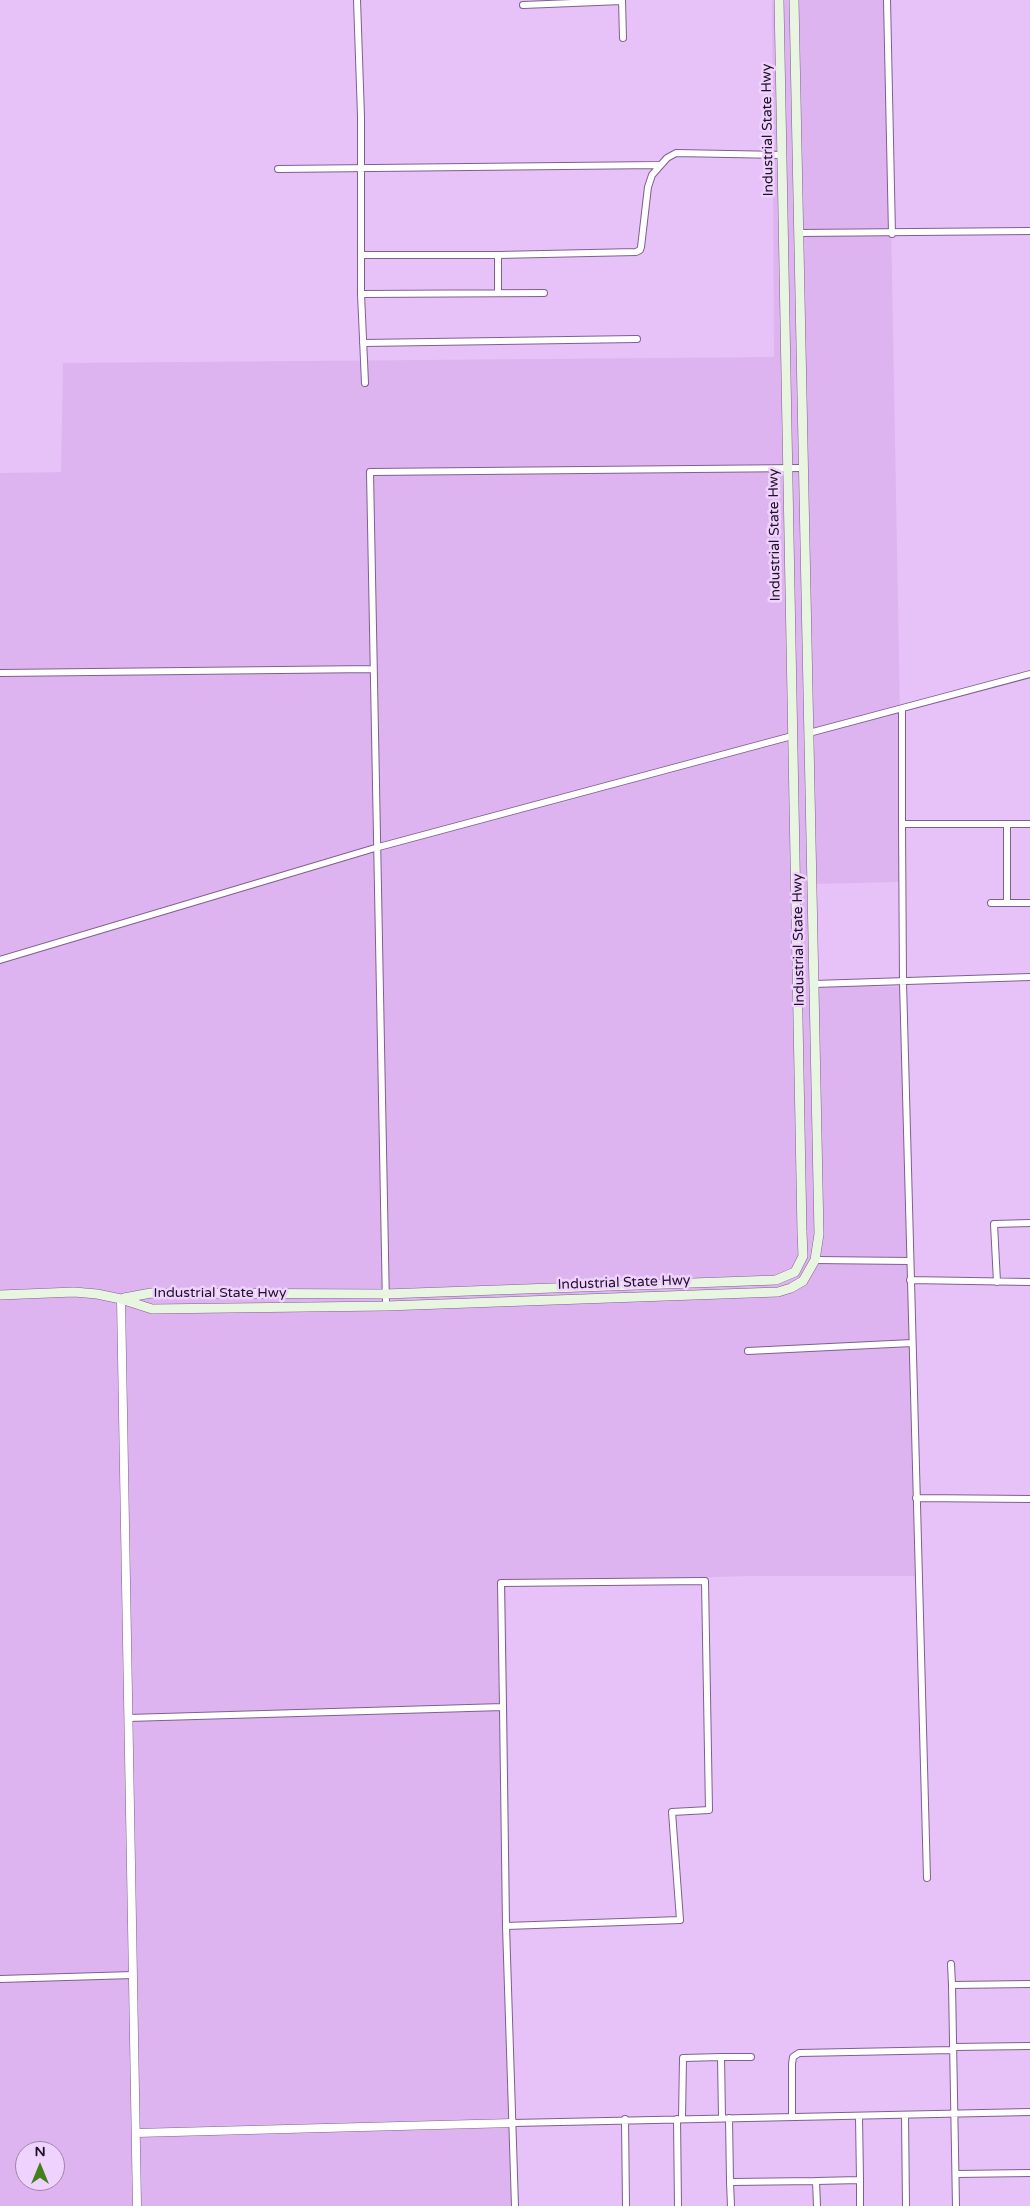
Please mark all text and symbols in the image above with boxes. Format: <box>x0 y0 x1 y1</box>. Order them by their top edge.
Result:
street label: Industrial State Hwy <box>758 63 778 197</box>
street label: Industrial State Hwy <box>765 468 785 602</box>
street label: Industrial State Hwy <box>789 873 809 1007</box>
street label: Industrial State Hwy <box>557 1272 691 1294</box>
street label: Industrial State Hwy <box>154 1285 286 1301</box>
north arrow <box>15 2141 65 2191</box>
text: N <box>34 2143 46 2160</box>

